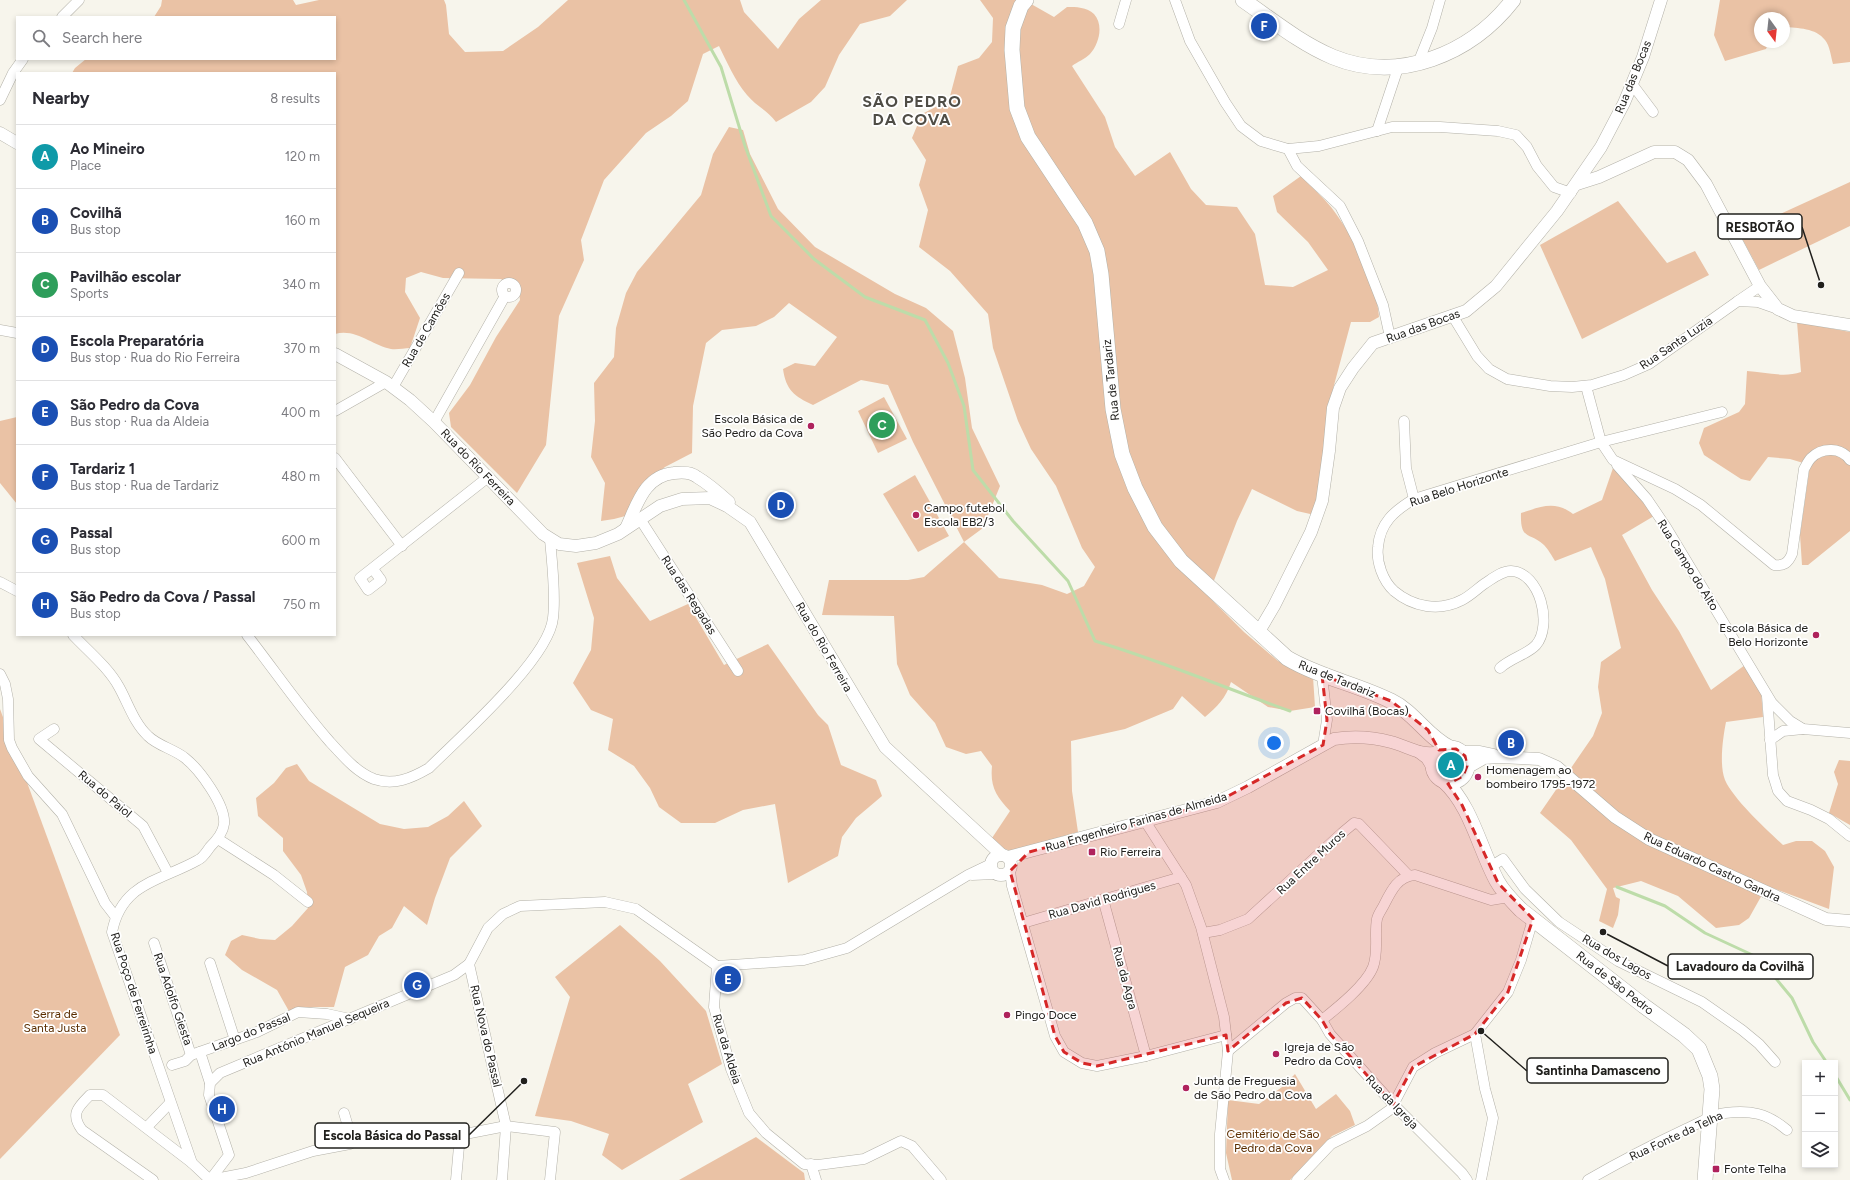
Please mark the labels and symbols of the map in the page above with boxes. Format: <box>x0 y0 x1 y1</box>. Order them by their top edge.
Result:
pin: F <box>1251 11 1277 41</box>
north arrow <box>1754 12 1790 48</box>
street label: Rua das Bocas <box>1612 38 1654 116</box>
district label: SÃO PEDRO DA COVA <box>862 92 962 129</box>
callout: RESBOTÃO <box>1718 214 1802 239</box>
text: RESBOTÃO <box>1726 220 1794 235</box>
street label: Rua de Camões <box>399 290 453 370</box>
street label: Rua das Bocas <box>1384 306 1462 346</box>
street label: Rua Santa Luzia <box>1637 313 1715 373</box>
street label: Rua de Tardariz <box>1100 338 1122 421</box>
pin: C <box>869 410 895 440</box>
place label: Escola Básica de São Pedro da Cova <box>701 412 803 440</box>
marker: Escola Básica de São Pedro da Cova <box>806 421 816 431</box>
street label: Rua do Rio Ferreira <box>438 426 518 508</box>
street label: Rua Belo Horizonte <box>1408 464 1511 510</box>
pin: D <box>768 490 794 520</box>
place label: Campo futebol Escola EB2/3 <box>924 501 1005 529</box>
marker: Campo futebol Escola EB2/3 <box>911 510 921 520</box>
street label: Rua Campo do Alto <box>1654 517 1722 613</box>
street label: Rua das Regadas <box>658 553 720 637</box>
street label: Rua do Rio Ferreira <box>793 600 855 694</box>
place label: Escola Básica de Belo Horizonte <box>1719 621 1808 649</box>
marker: Escola Básica de Belo Horizonte <box>1811 630 1821 640</box>
street label: Rua de Tardariz <box>1296 657 1378 701</box>
place label: Covilhã (Bocas) <box>1325 704 1409 718</box>
marker: Covilhã (Bocas) <box>1312 706 1322 716</box>
pin: B <box>1498 728 1524 758</box>
your location <box>1264 733 1284 753</box>
pin: A <box>1438 750 1464 780</box>
place label: Homenagem ao bombeiro 1795-1972 <box>1486 763 1596 791</box>
street label: Rua do Paiol <box>75 768 135 820</box>
marker: Homenagem ao bombeiro 1795-1972 <box>1473 772 1483 782</box>
street label: Rua Engenheiro Farinas de Almeida <box>1044 789 1228 855</box>
street label: Rua Entre Muros <box>1274 826 1348 897</box>
street label: Rua Eduardo Castro Gandra <box>1641 829 1783 905</box>
place label: Rio Ferreira <box>1100 845 1161 859</box>
marker: Rio Ferreira <box>1087 847 1097 857</box>
street label: Rua David Rodrigues <box>1047 878 1158 922</box>
street label: Rua Poço de Ferreirinha <box>108 931 160 1055</box>
street label: Rua dos Lagos <box>1580 931 1655 983</box>
street label: Rua da Agra <box>1110 945 1140 1011</box>
street label: Rua de São Pedro <box>1573 948 1657 1018</box>
street label: Rua Adolfo Giesta <box>151 951 195 1047</box>
callout: Lavadouro da Covilhã <box>1668 954 1813 979</box>
text: Lavadouro da Covilhã <box>1676 959 1804 974</box>
pin: E <box>715 964 741 994</box>
pin: G <box>404 970 430 1000</box>
street label: Rua Nova do Passal <box>467 984 505 1088</box>
street label: Rua António Manuel Sequeira <box>241 996 391 1070</box>
park label: Serra de Santa Justa <box>24 1007 86 1035</box>
place label: Pingo Doce <box>1015 1008 1077 1022</box>
street label: Largo do Passal <box>210 1010 292 1054</box>
marker: Pingo Doce <box>1002 1010 1012 1020</box>
street label: Rua da Aldeia <box>710 1012 744 1086</box>
place label: Igreja de São Pedro da Cova <box>1284 1040 1362 1068</box>
marker: Igreja de São Pedro da Cova <box>1271 1049 1281 1059</box>
callout: Santinha Damasceno <box>1527 1058 1668 1083</box>
text: Santinha Damasceno <box>1535 1063 1661 1078</box>
street label: Rua da Igreja <box>1363 1072 1421 1132</box>
place label: Junta de Freguesia de São Pedro da Cova <box>1194 1074 1312 1102</box>
marker: Junta de Freguesia de São Pedro da Cova <box>1181 1083 1191 1093</box>
pin: H <box>209 1094 235 1124</box>
street label: Rua Fonte da Telha <box>1627 1108 1725 1164</box>
callout: Escola Básica do Passal <box>315 1123 469 1148</box>
park label: Cemitério de São Pedro da Cova <box>1226 1127 1320 1155</box>
text: Escola Básica do Passal <box>323 1128 461 1143</box>
place label: Fonte Telha <box>1724 1162 1786 1176</box>
marker: Fonte Telha <box>1711 1164 1721 1174</box>

